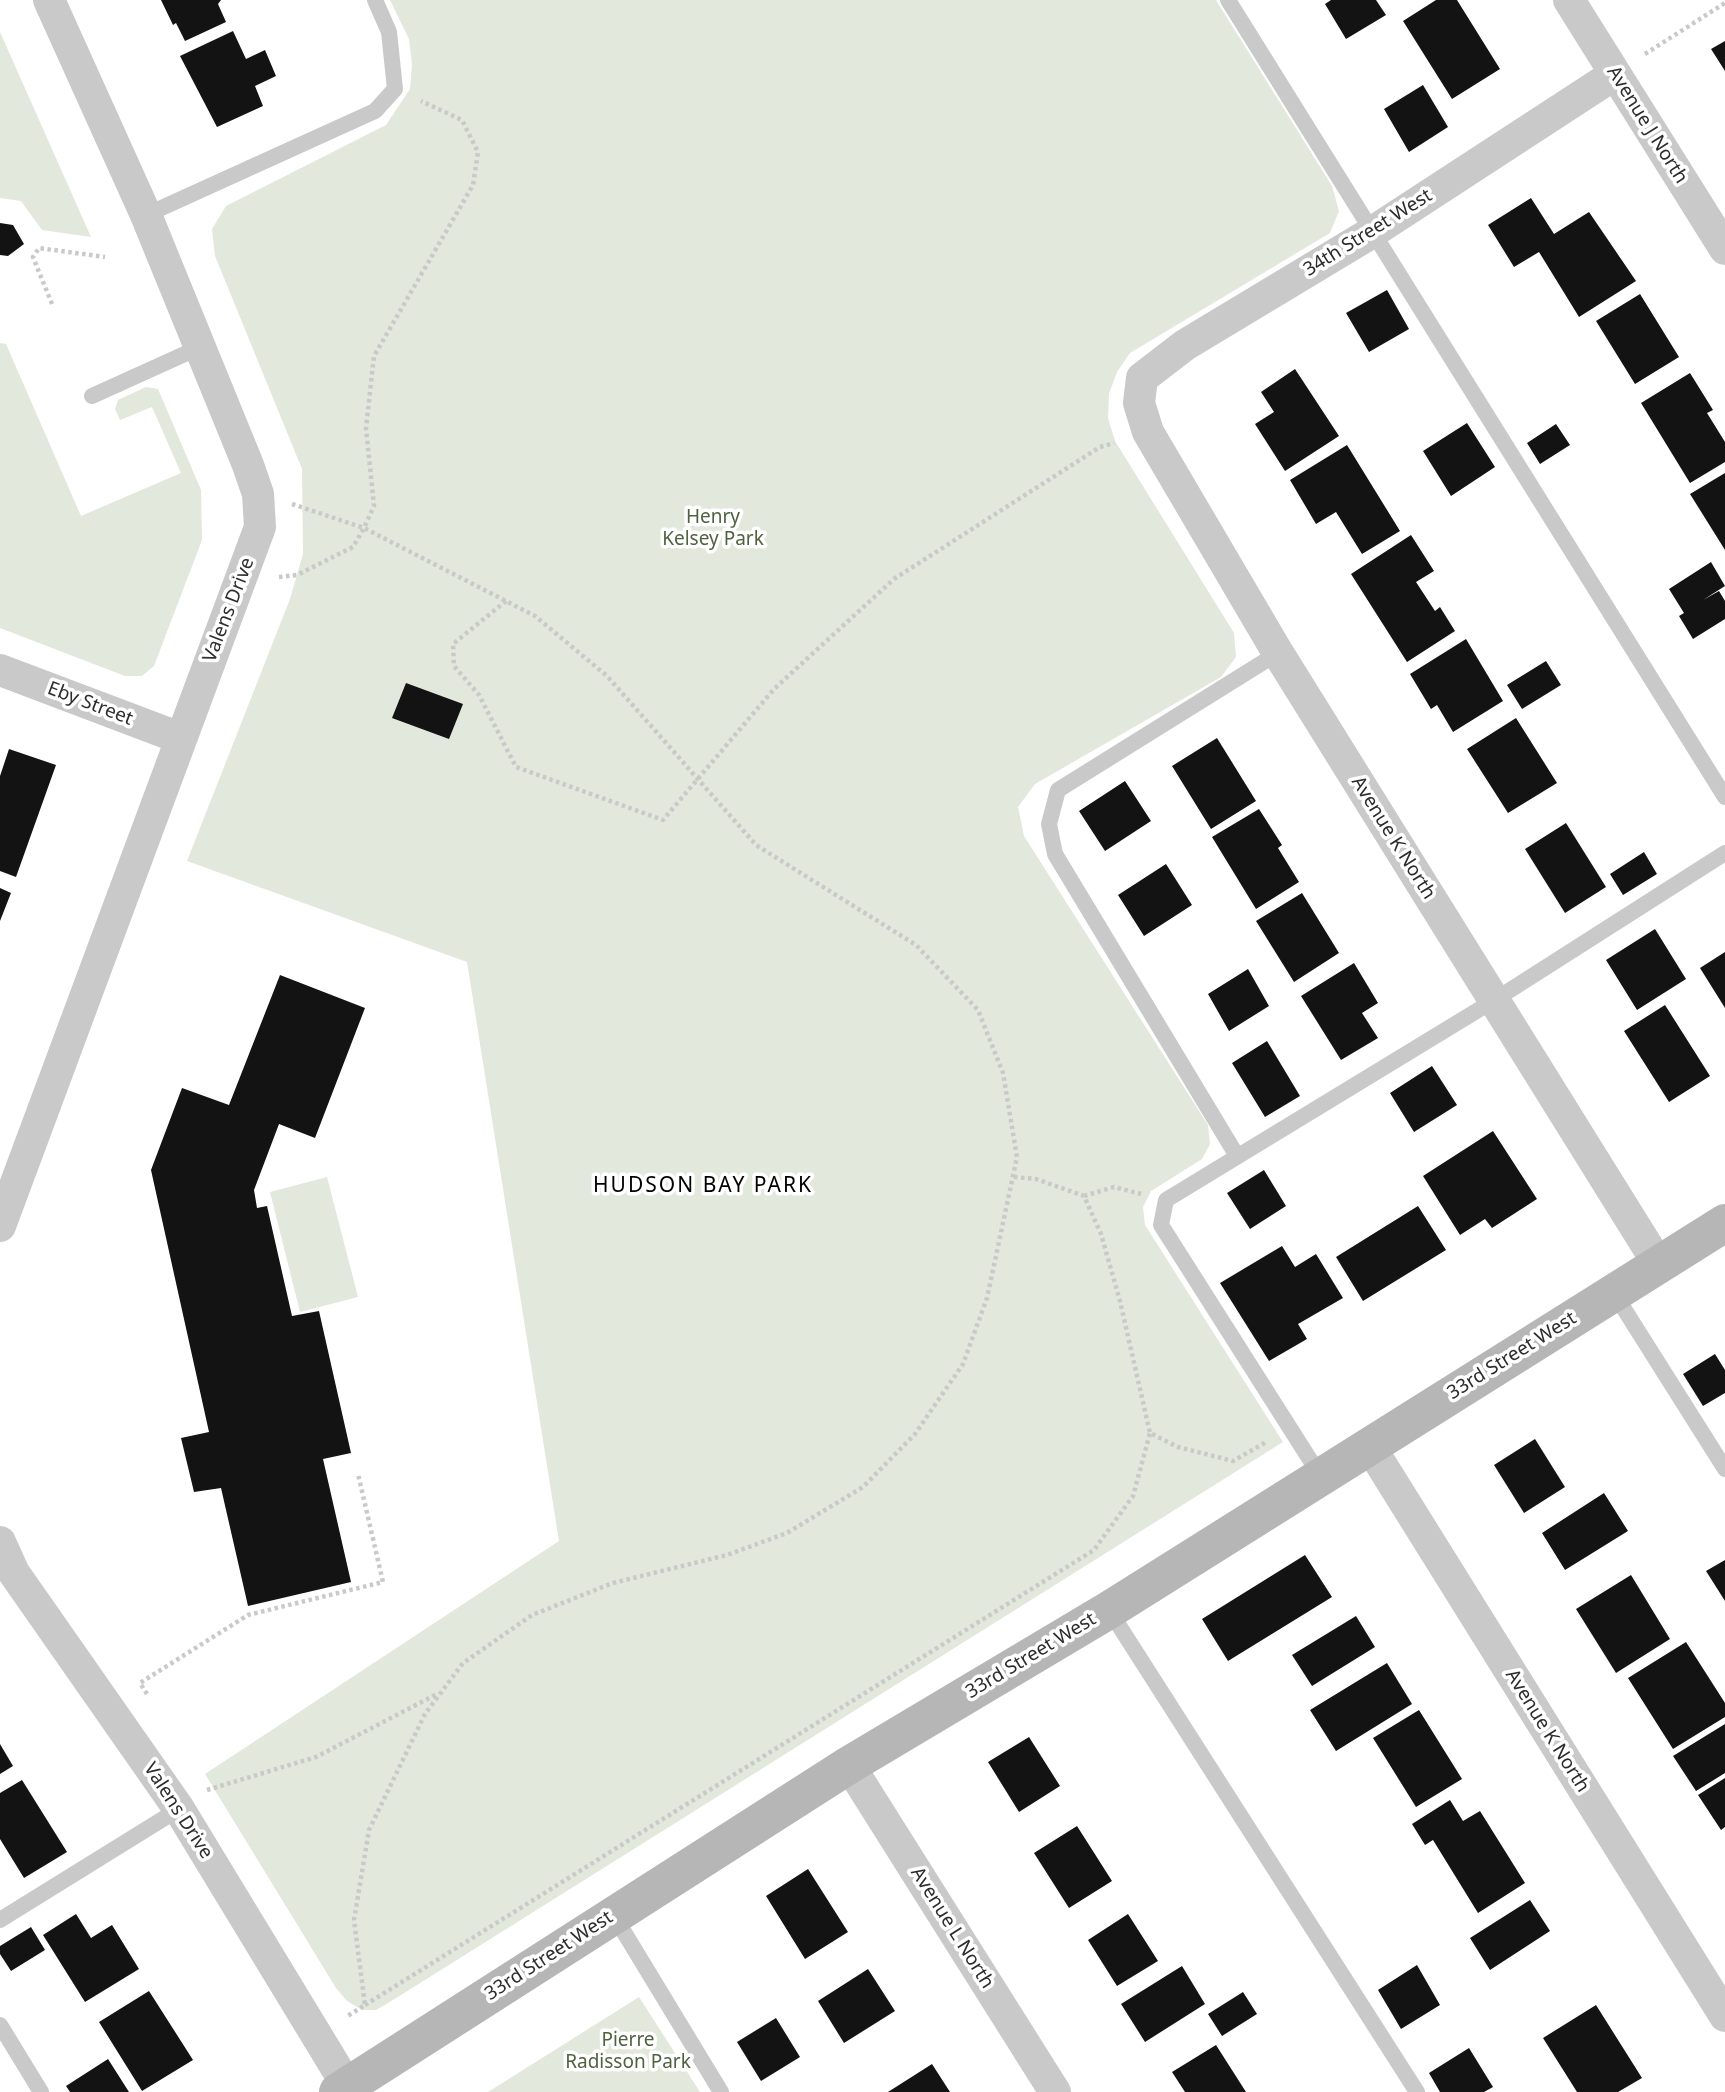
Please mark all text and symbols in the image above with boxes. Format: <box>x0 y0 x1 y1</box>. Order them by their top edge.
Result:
street label: Avenue J North <box>1602 62 1692 188</box>
street label: 34th Street West <box>1300 184 1436 282</box>
park label: Henry Kelsey Park <box>662 507 764 551</box>
street label: Valens Drive <box>199 555 259 665</box>
street label: Eby Street <box>44 677 136 731</box>
street label: Avenue K North <box>1346 772 1440 904</box>
district label: HUDSON BAY PARK <box>595 1173 811 1199</box>
street label: 33rd Street West <box>1443 1307 1581 1405</box>
street label: 33rd Street West <box>962 1608 1100 1704</box>
street label: Avenue K North <box>1500 1665 1594 1797</box>
street label: Valens Drive <box>138 1759 218 1863</box>
street label: Avenue L North <box>906 1863 998 1993</box>
street label: 33rd Street West <box>481 1906 617 2006</box>
park label: Pierre Radisson Park <box>565 2030 691 2074</box>

